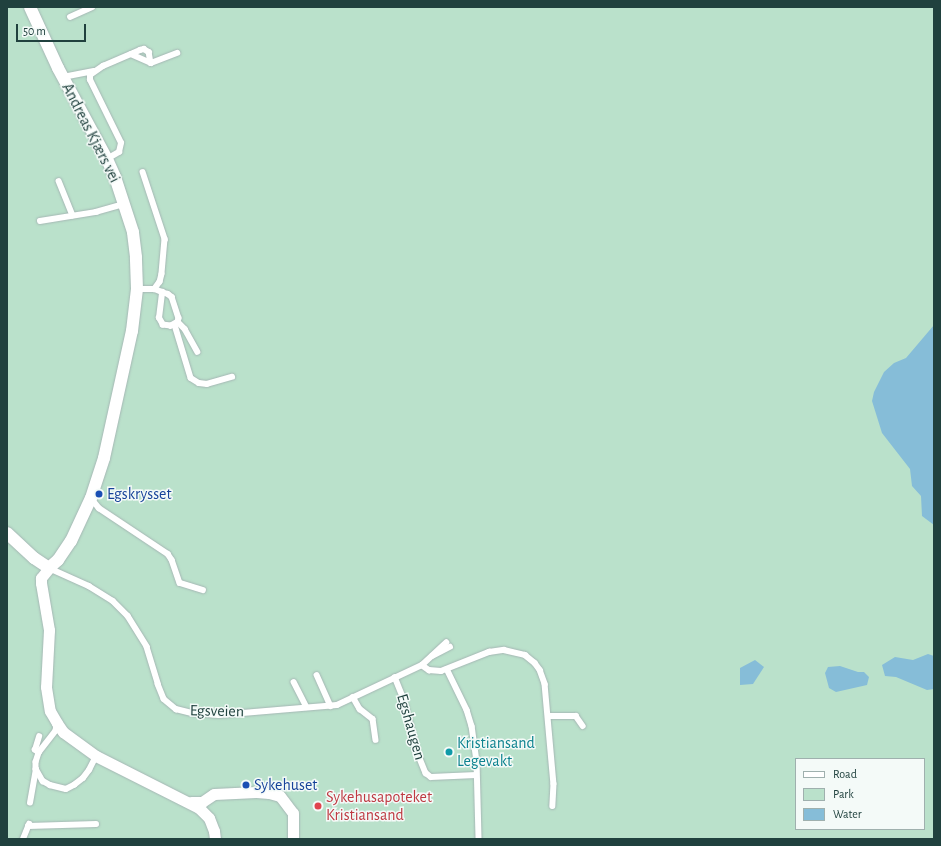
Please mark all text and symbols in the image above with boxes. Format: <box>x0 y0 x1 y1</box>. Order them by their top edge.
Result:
scale bar <box>18 16 88 42</box>
text: 50 m <box>23 25 46 37</box>
street label: Andreas Kjærs vei <box>58 80 124 186</box>
place label: Egskrysset <box>107 484 172 504</box>
marker: Egskrysset <box>94 489 104 499</box>
street label: Egshaugen <box>392 692 430 762</box>
street label: Egsveien <box>190 701 244 721</box>
place label: Kristiansand Legevakt <box>457 733 535 771</box>
marker: Kristiansand Legevakt <box>444 747 454 757</box>
legend <box>795 758 925 830</box>
text: Road <box>833 768 857 780</box>
place label: Sykehuset <box>254 775 317 795</box>
marker: Sykehuset <box>241 780 251 790</box>
place label: Sykehusapoteket Kristiansand <box>326 787 432 825</box>
text: Park <box>833 788 854 800</box>
marker: Sykehusapoteket Kristiansand <box>313 801 323 811</box>
text: Water <box>833 808 862 820</box>

